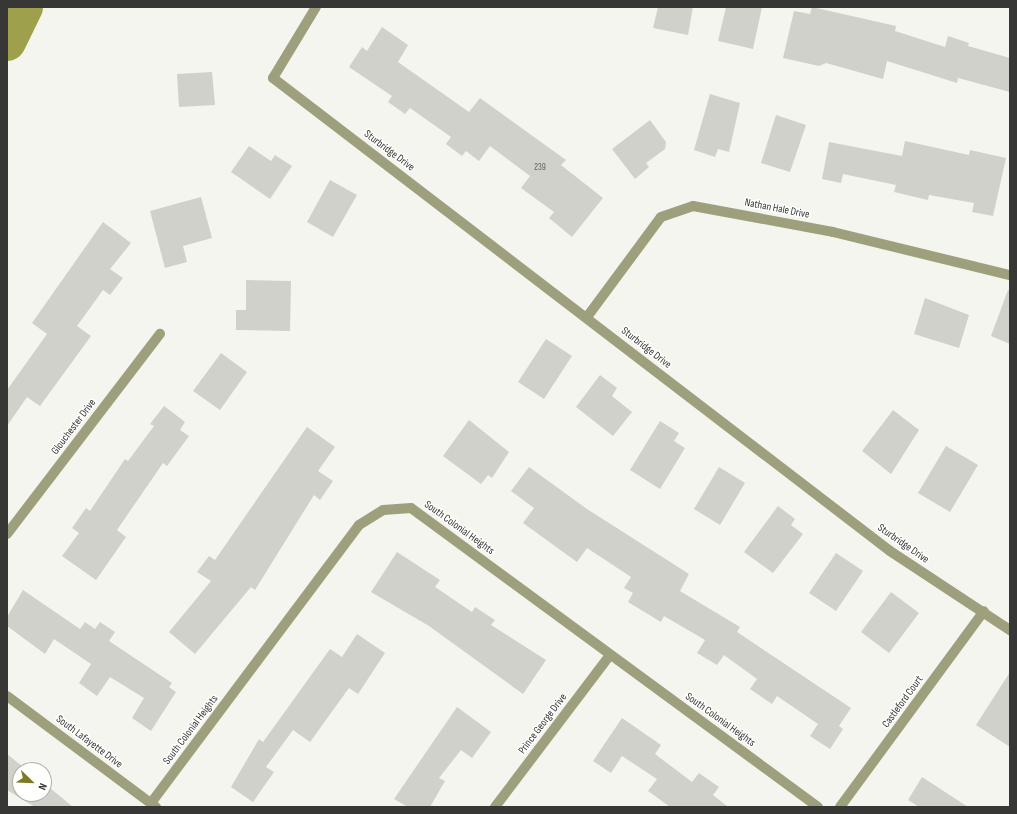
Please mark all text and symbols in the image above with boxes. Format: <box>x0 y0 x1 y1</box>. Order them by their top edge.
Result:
street label: Sturbridge Drive <box>361 128 417 174</box>
house number: 239 <box>534 163 546 173</box>
street label: Nathan Hale Drive <box>743 196 811 222</box>
street label: Sturbridge Drive <box>618 324 674 372</box>
street label: Glouchester Drive <box>49 397 99 457</box>
street label: South Colonial Heights <box>421 498 497 558</box>
street label: Sturbridge Drive <box>875 521 931 567</box>
street label: Castleford Court <box>880 673 926 731</box>
street label: South Colonial Heights <box>682 690 758 750</box>
street label: Prince George Drive <box>516 691 570 757</box>
street label: South Colonial Heights <box>161 693 221 767</box>
street label: South Lafayette Drive <box>53 713 125 771</box>
north arrow <box>12 762 52 802</box>
text: N <box>35 781 50 792</box>

